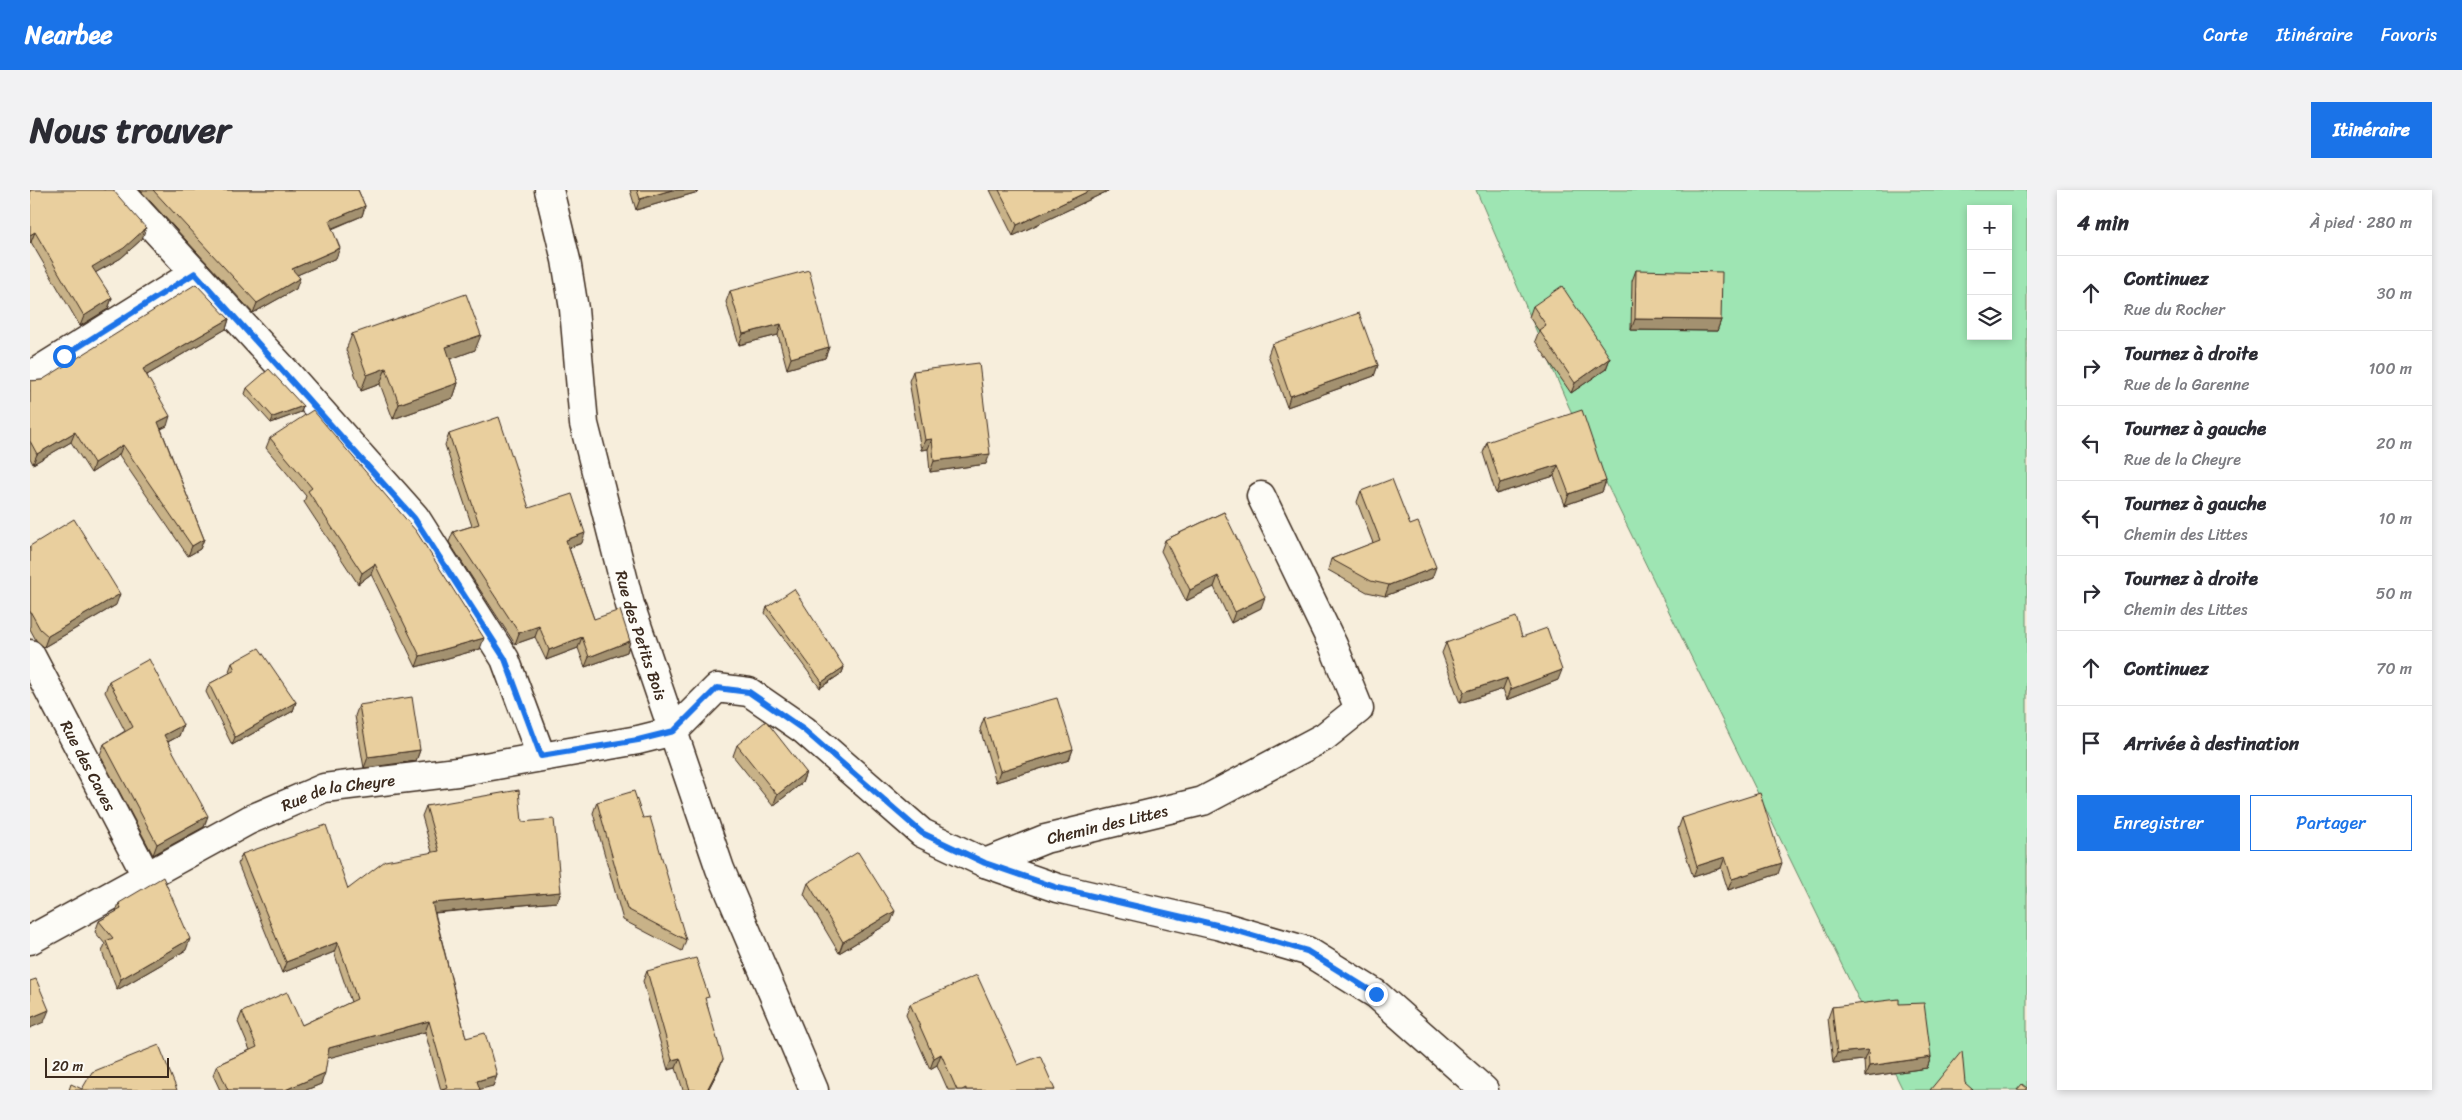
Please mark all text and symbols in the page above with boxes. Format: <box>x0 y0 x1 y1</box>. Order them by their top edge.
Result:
text: Nearbee <box>25 14 113 56</box>
text: Carte <box>2203 19 2248 51</box>
text: Itinéraire <box>2276 19 2353 51</box>
text: Favoris <box>2381 19 2437 51</box>
text: Nous trouver <box>30 99 230 161</box>
button: Itinéraire <box>2311 102 2432 158</box>
text: 4 min <box>2077 204 2129 242</box>
map controls <box>1967 205 2012 340</box>
button: + <box>1967 205 2012 250</box>
text: À pied · 280 m <box>2310 208 2412 237</box>
button: − <box>1967 250 2012 295</box>
text: Continuez <box>2124 262 2209 295</box>
icon: ahead <box>2077 279 2105 307</box>
text: 30 m <box>2377 279 2412 308</box>
button: layers <box>1967 295 2012 340</box>
text: Rue du Rocher <box>2124 295 2225 324</box>
text: Tournez à droite <box>2124 337 2258 370</box>
route start <box>53 345 76 368</box>
icon: right <box>2077 354 2105 382</box>
text: 100 m <box>2368 354 2412 383</box>
text: Rue de la Garenne <box>2124 370 2249 399</box>
text: Tournez à gauche <box>2124 412 2266 445</box>
icon: left <box>2077 429 2105 457</box>
text: 20 m <box>2376 429 2412 458</box>
text: Rue de la Cheyre <box>2124 445 2241 474</box>
text: Tournez à gauche <box>2124 487 2266 520</box>
icon: left <box>2077 504 2105 532</box>
text: 10 m <box>2379 504 2412 533</box>
text: Chemin des Littes <box>2124 520 2248 549</box>
text: Tournez à droite <box>2124 562 2258 595</box>
street label: Rue des Petits Bois <box>607 567 676 704</box>
icon: right <box>2077 579 2105 607</box>
text: 50 m <box>2376 579 2412 608</box>
text: Chemin des Littes <box>2124 595 2248 624</box>
text: Continuez <box>2124 652 2209 685</box>
icon: ahead <box>2077 654 2105 682</box>
text: 70 m <box>2376 654 2412 683</box>
street label: Rue des Caves <box>52 715 124 817</box>
text: Arrivée à destination <box>2124 727 2299 760</box>
icon: arrive <box>2077 729 2105 757</box>
street label: Rue de la Cheyre <box>276 766 397 820</box>
button: Enregistrer <box>2077 795 2240 851</box>
button: Partager <box>2250 795 2412 851</box>
street label: Chemin des Littes <box>1044 796 1171 853</box>
route end <box>1365 983 1388 1006</box>
text: 20 m <box>52 1054 83 1079</box>
scale bar <box>45 1055 169 1078</box>

